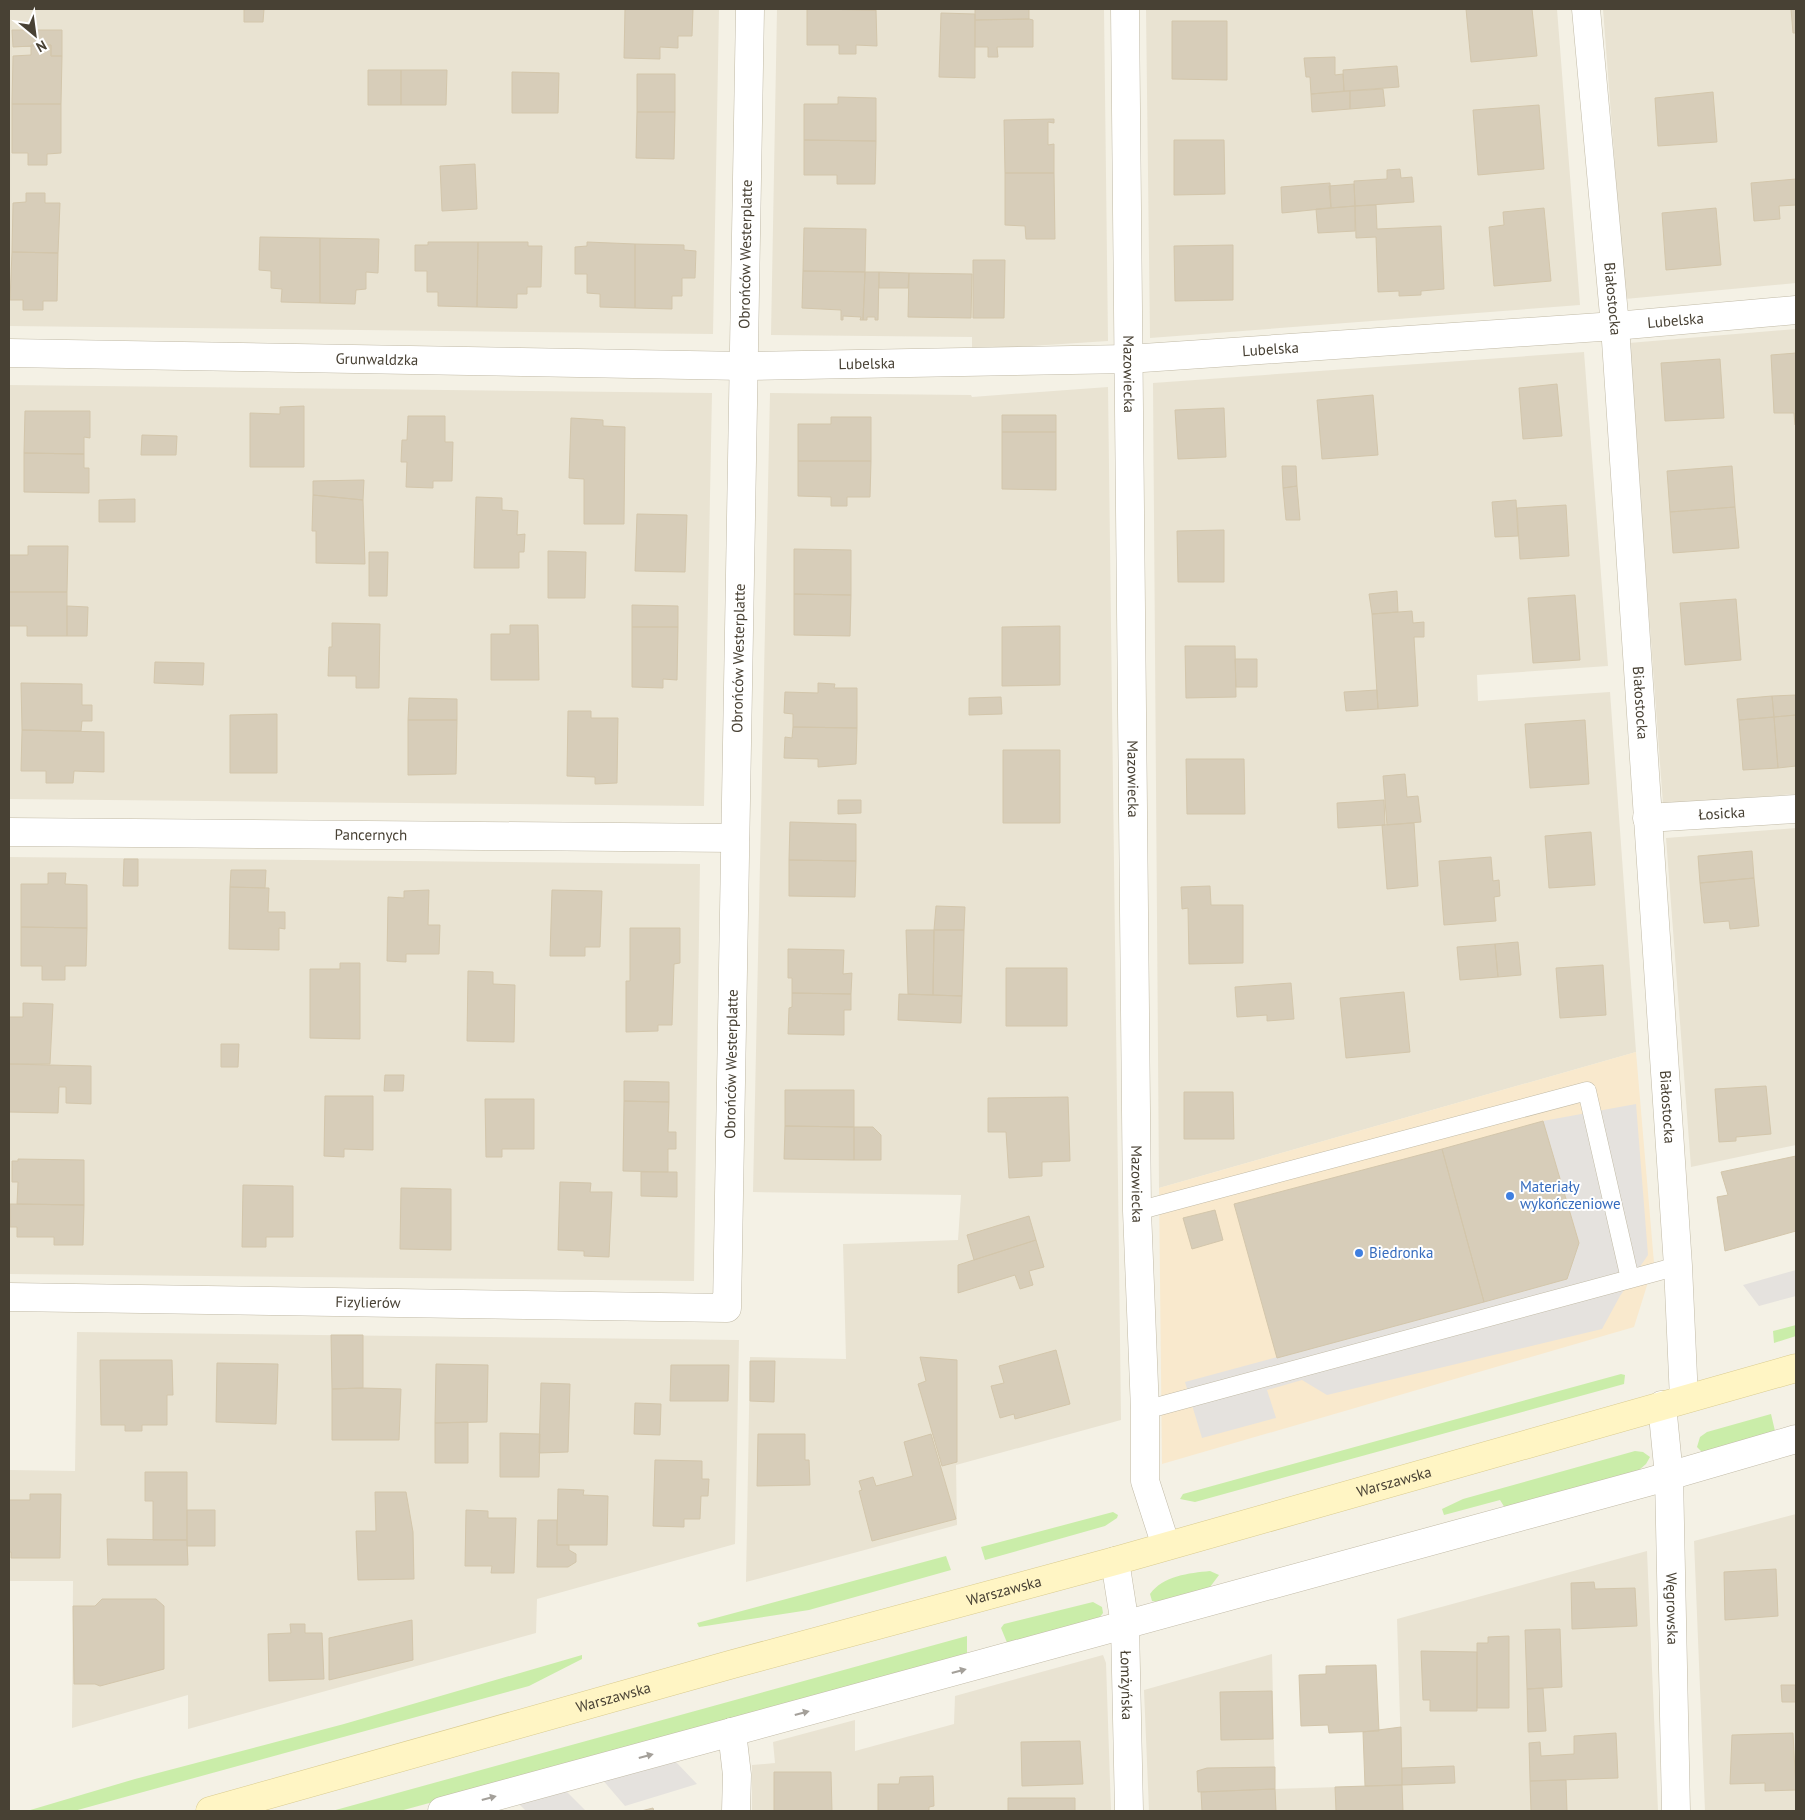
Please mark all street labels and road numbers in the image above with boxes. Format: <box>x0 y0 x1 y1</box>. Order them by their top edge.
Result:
street label: Obrońców Westerplatte <box>734 179 756 329</box>
street label: Białostocka <box>1600 261 1626 336</box>
street label: Lubelska <box>1646 308 1704 332</box>
street label: Mazowiecka <box>1119 335 1139 413</box>
street label: Lubelska <box>1242 337 1299 360</box>
street label: Grunwaldzka <box>335 349 419 369</box>
street label: Lubelska <box>838 353 895 373</box>
street label: Obrońców Westerplatte <box>727 583 749 733</box>
street label: Białostocka <box>1629 666 1653 740</box>
street label: Mazowiecka <box>1123 740 1143 818</box>
street label: Łosicka <box>1698 802 1746 824</box>
street label: Pancernych <box>335 825 407 844</box>
street label: Obrońców Westerplatte <box>720 989 742 1139</box>
street label: Białostocka <box>1656 1070 1680 1144</box>
street label: Mazowiecka <box>1127 1145 1147 1223</box>
street label: Fizylierów <box>335 1292 401 1312</box>
street label: Warszawska <box>1354 1462 1434 1501</box>
street label: Warszawska <box>964 1571 1044 1610</box>
street label: Węgrowska <box>1662 1572 1683 1645</box>
street label: Łomżyńska <box>1117 1650 1137 1720</box>
street label: Warszawska <box>574 1678 653 1717</box>

